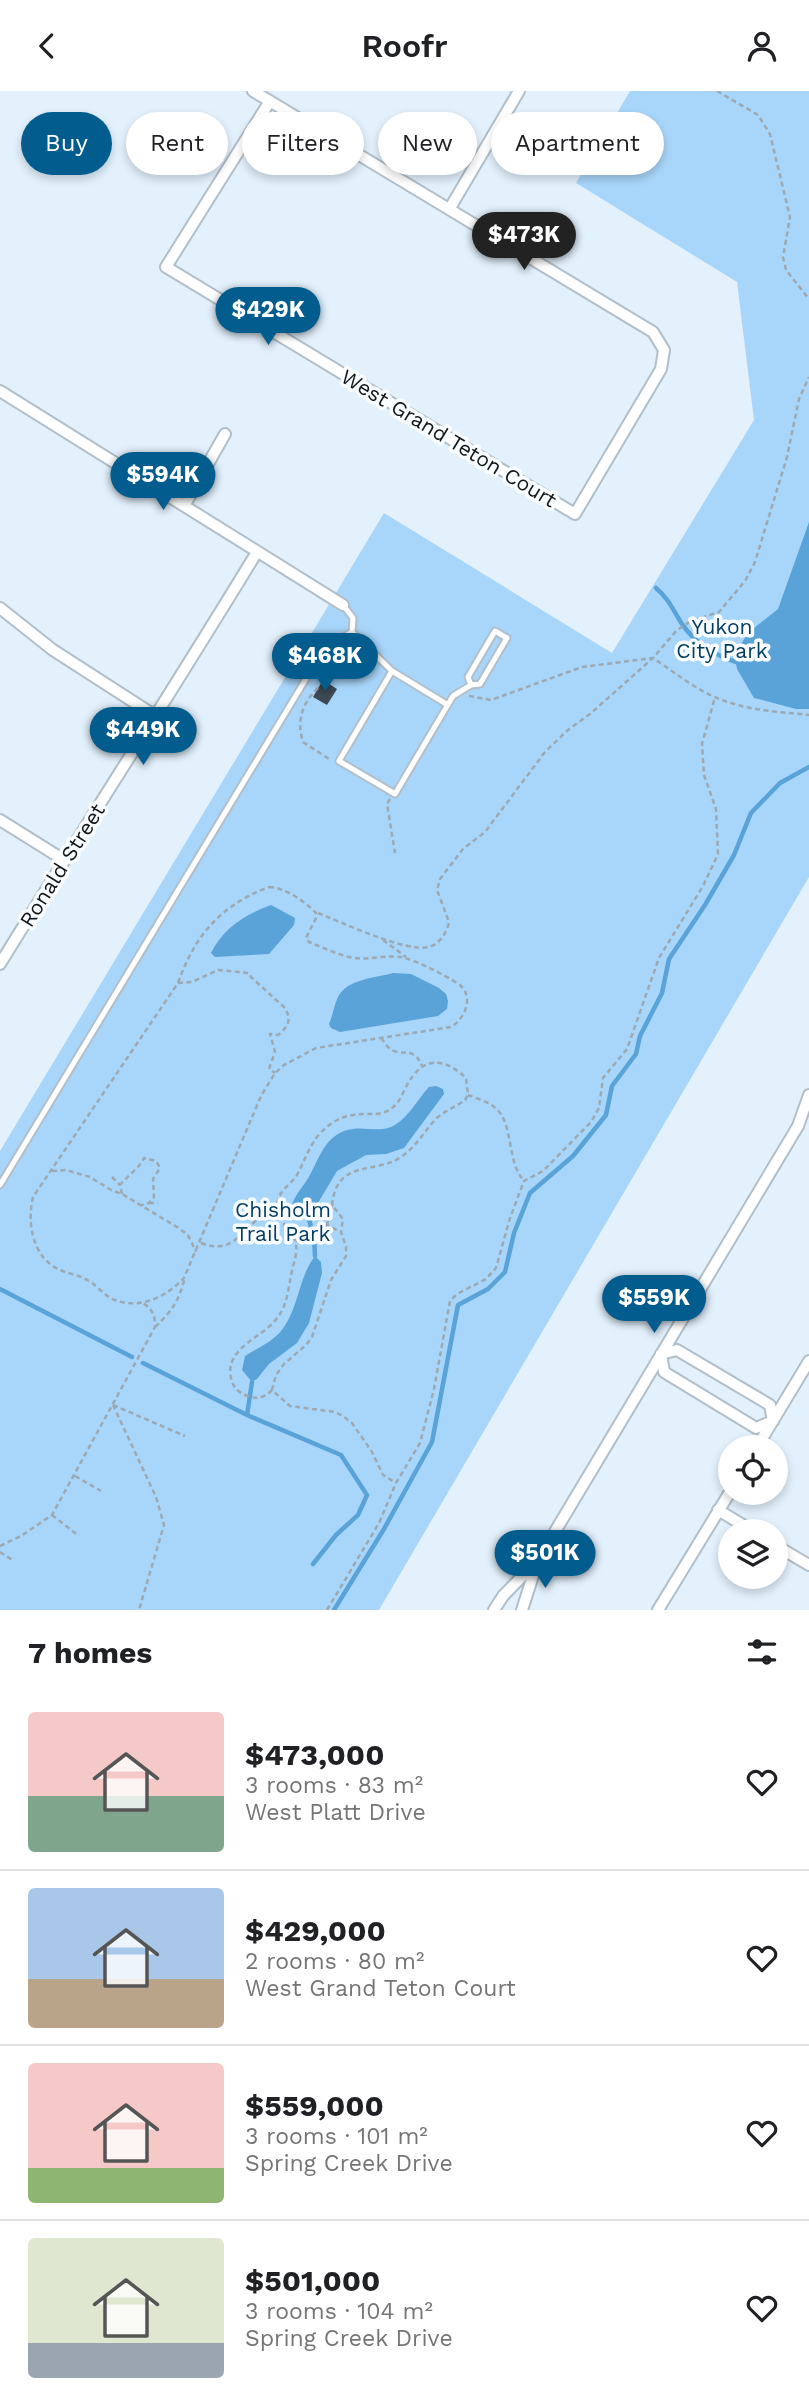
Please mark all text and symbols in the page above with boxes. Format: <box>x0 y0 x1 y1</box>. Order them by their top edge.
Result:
icon: back <box>28 27 66 65</box>
text: Roofr <box>361 27 448 65</box>
icon: person <box>743 27 781 65</box>
chip: Buy <box>21 112 112 175</box>
chip: Rent <box>126 112 228 175</box>
chip: Filters <box>242 112 364 175</box>
chip: New <box>378 112 477 175</box>
chip: Apartment <box>491 112 664 175</box>
pin: $473K <box>475 213 573 272</box>
text: $473K <box>488 221 560 248</box>
pin: $429K <box>219 287 317 347</box>
text: $429K <box>231 296 305 323</box>
street label: West Grand Teton Court <box>337 364 562 512</box>
pin: $594K <box>114 453 212 512</box>
text: $594K <box>126 461 200 488</box>
park label: Yukon City Park <box>676 614 768 663</box>
pin: $468K <box>276 633 374 693</box>
text: $468K <box>288 642 362 669</box>
pin: $449K <box>94 707 192 767</box>
text: $449K <box>106 716 180 743</box>
street label: Ronald Street <box>14 798 110 931</box>
park label: Chisholm Trail Park <box>235 1197 331 1246</box>
pin: $559K <box>605 1275 703 1335</box>
text: $559K <box>618 1284 690 1311</box>
map controls <box>718 1435 788 1589</box>
button: locate <box>718 1435 788 1505</box>
button: layers <box>718 1519 788 1589</box>
pin: $501K <box>496 1531 594 1590</box>
text: $501K <box>511 1539 579 1566</box>
icon: filters <box>743 1633 781 1671</box>
text: 7 homes <box>28 1635 152 1670</box>
text: $473,000 <box>245 1737 385 1772</box>
icon: home <box>84 1740 168 1824</box>
icon: heart <box>743 1763 781 1801</box>
text: 3 rooms · 83 m² <box>245 1772 423 1799</box>
text: West Platt Drive <box>245 1799 426 1826</box>
text: $429,000 <box>245 1913 386 1948</box>
icon: home <box>84 1916 168 2000</box>
icon: heart <box>743 1939 781 1977</box>
text: 2 rooms · 80 m² <box>245 1948 424 1975</box>
text: West Grand Teton Court <box>245 1975 516 2002</box>
text: $559,000 <box>245 2088 384 2123</box>
icon: home <box>84 2091 168 2175</box>
icon: heart <box>743 2114 781 2152</box>
text: 3 rooms · 101 m² <box>245 2123 428 2150</box>
text: Spring Creek Drive <box>245 2150 453 2177</box>
text: $501,000 <box>245 2263 380 2298</box>
icon: home <box>84 2266 168 2350</box>
icon: heart <box>743 2289 781 2327</box>
text: 3 rooms · 104 m² <box>245 2298 433 2325</box>
text: Spring Creek Drive <box>245 2325 453 2352</box>

